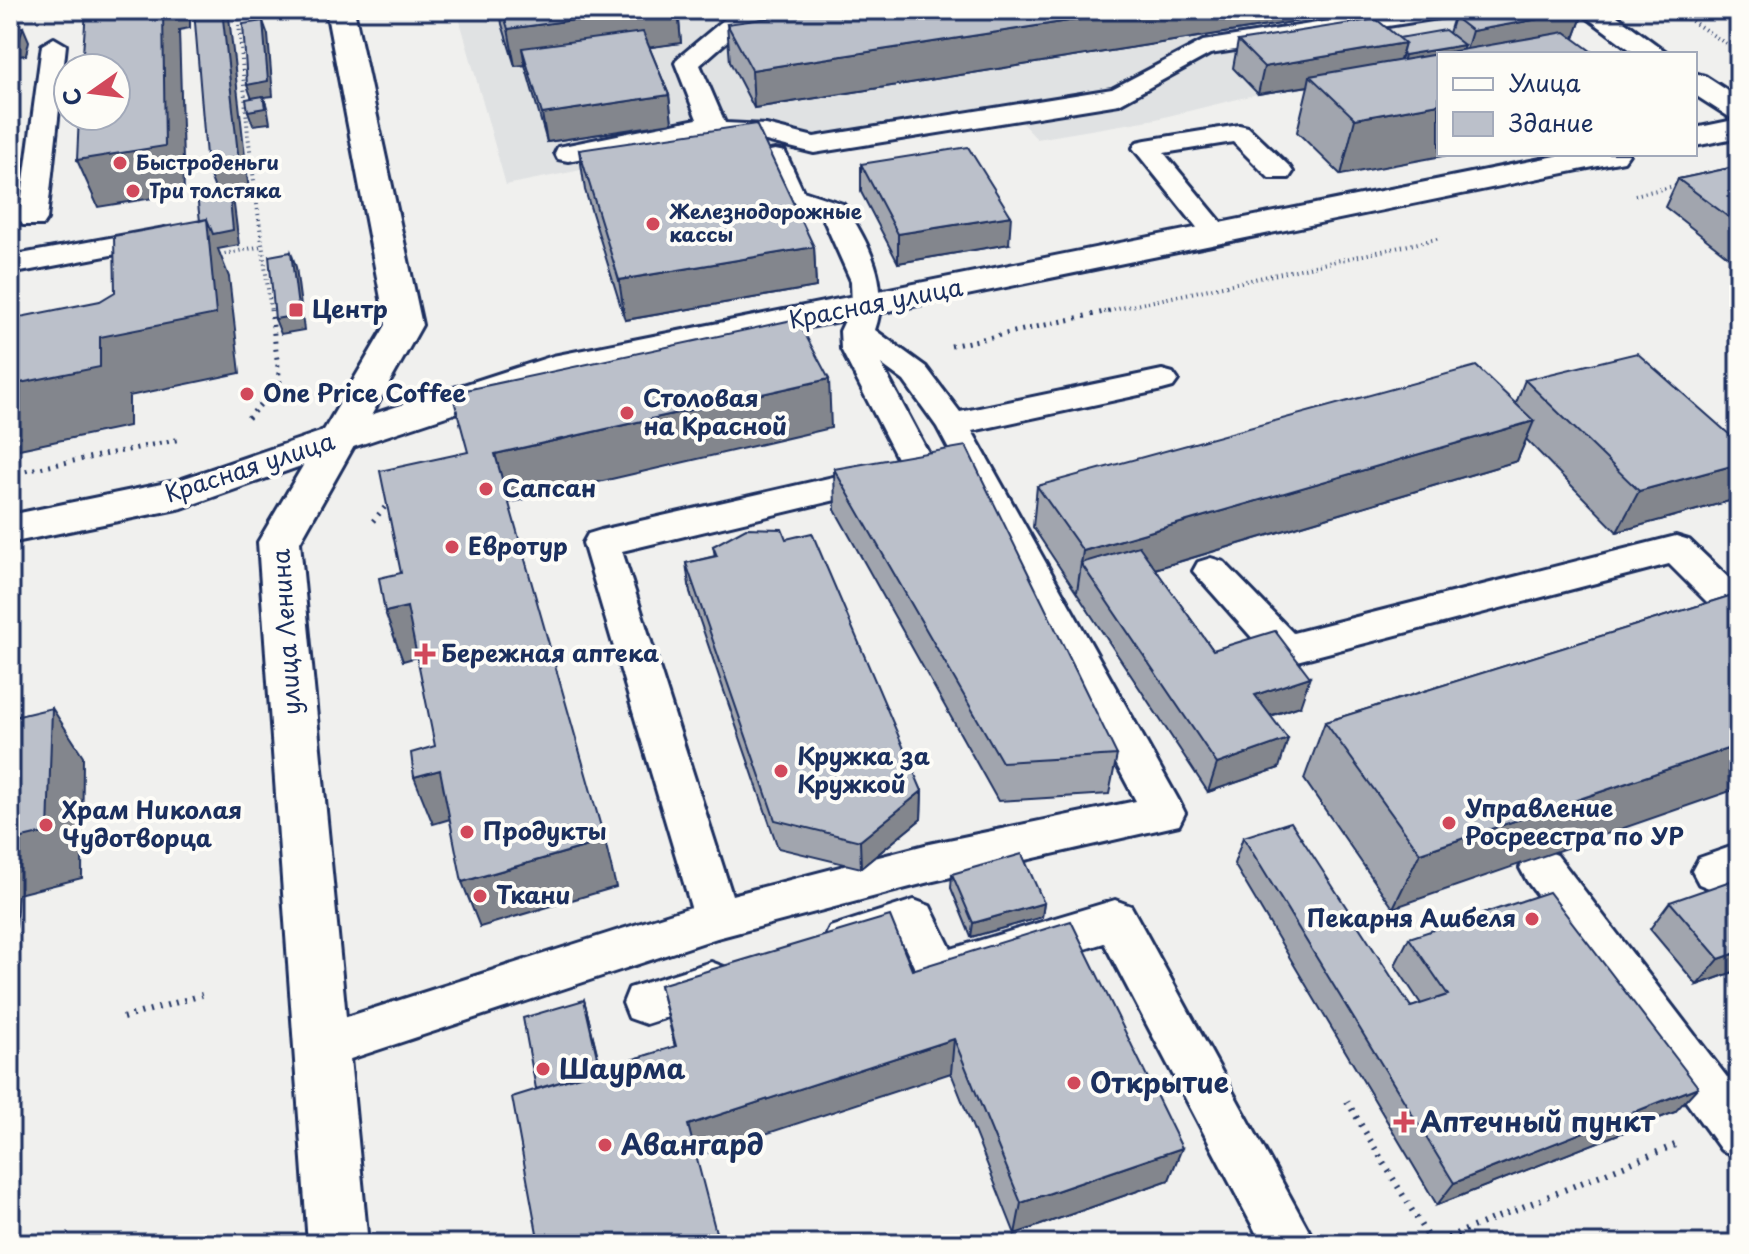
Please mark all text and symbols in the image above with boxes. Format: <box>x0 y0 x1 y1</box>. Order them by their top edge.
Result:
north arrow <box>52 52 132 132</box>
legend <box>1437 52 1697 156</box>
text: Улица <box>1509 64 1581 100</box>
text: С <box>53 85 89 109</box>
text: Здание <box>1509 104 1594 140</box>
place label: Быстроденьги <box>136 147 279 177</box>
marker: Быстроденьги <box>111 154 129 172</box>
place label: Три толстяка <box>149 175 282 205</box>
marker: Три толстяка <box>124 182 142 200</box>
place label: Железнодорожные кассы <box>669 196 862 249</box>
marker: Железнодорожные кассы <box>644 215 662 233</box>
street label: Красная улица <box>786 268 966 337</box>
place label: Центр <box>312 290 388 326</box>
marker: Центр <box>287 301 305 319</box>
place label: One Price Coffee <box>263 374 467 410</box>
place label: Столовая на Красной <box>643 379 787 443</box>
marker: One Price Coffee <box>238 385 256 403</box>
marker: Столовая на Красной <box>618 404 636 422</box>
street label: Красная улица <box>160 422 339 510</box>
place label: Сапсан <box>502 469 596 505</box>
marker: Сапсан <box>477 480 495 498</box>
place label: Евротур <box>468 527 568 563</box>
marker: Евротур <box>443 538 461 556</box>
street label: улица Ленина <box>261 548 309 716</box>
place label: Бережная аптека <box>441 634 660 670</box>
marker: Бережная аптека <box>416 645 434 663</box>
place label: Кружка за Кружкой <box>797 737 931 801</box>
marker: Кружка за Кружкой <box>772 762 790 780</box>
place label: Управление Росреестра по УР <box>1465 789 1684 853</box>
place label: Храм Николая Чудотворца <box>62 791 242 855</box>
place label: Продукты <box>483 812 607 848</box>
marker: Управление Росреестра по УР <box>1440 814 1458 832</box>
marker: Храм Николая Чудотворца <box>37 816 55 834</box>
marker: Продукты <box>458 823 476 841</box>
place label: Ткани <box>496 876 571 912</box>
marker: Ткани <box>471 887 489 905</box>
place label: Пекарня Ашбеля <box>1307 899 1516 935</box>
marker: Пекарня Ашбеля <box>1523 910 1541 928</box>
place label: Шаурма <box>559 1046 686 1089</box>
marker: Шаурма <box>534 1060 552 1078</box>
place label: Открытие <box>1090 1060 1229 1103</box>
marker: Открытие <box>1065 1074 1083 1092</box>
place label: Аптечный пункт <box>1420 1099 1656 1142</box>
marker: Аптечный пункт <box>1395 1113 1413 1131</box>
place label: Авангард <box>621 1122 764 1165</box>
marker: Авангард <box>596 1136 614 1154</box>

